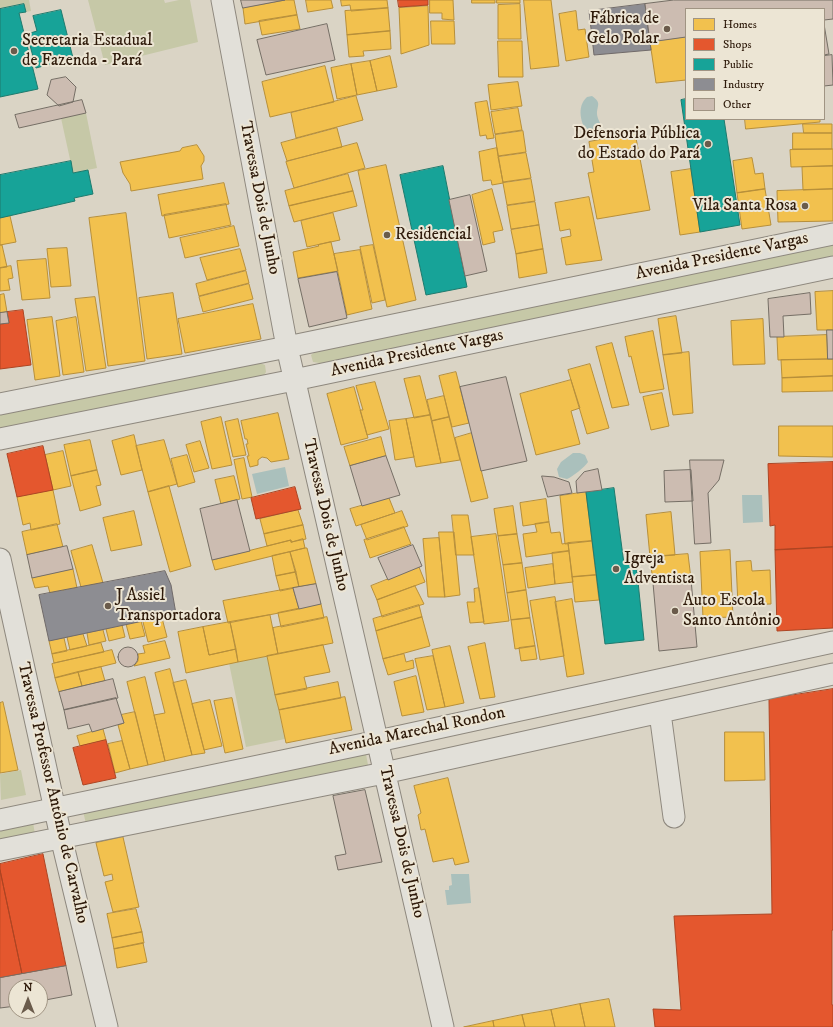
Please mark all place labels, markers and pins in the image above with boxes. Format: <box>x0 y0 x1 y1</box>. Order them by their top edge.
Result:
place label: Fábrica de Gelo Polar <box>587 9 659 49</box>
marker: Fábrica de Gelo Polar <box>662 24 672 34</box>
place label: Secretaria Estadual de Fazenda - Pará <box>22 31 152 71</box>
marker: Secretaria Estadual de Fazenda - Pará <box>9 46 19 56</box>
place label: Defensoria Pública do Estado do Pará <box>574 124 700 164</box>
marker: Defensoria Pública do Estado do Pará <box>703 139 713 149</box>
place label: Vila Santa Rosa <box>692 196 797 216</box>
marker: Vila Santa Rosa <box>800 201 810 211</box>
place label: Residencial <box>395 225 472 245</box>
marker: Residencial <box>382 230 392 240</box>
place label: Igreja Adventista <box>624 549 695 589</box>
marker: Igreja Adventista <box>611 564 621 574</box>
place label: J Assiel Transportadora <box>116 586 221 626</box>
place label: Auto Escola Santo Antônio <box>683 591 780 631</box>
marker: J Assiel Transportadora <box>103 601 113 611</box>
marker: Auto Escola Santo Antônio <box>670 606 680 616</box>

